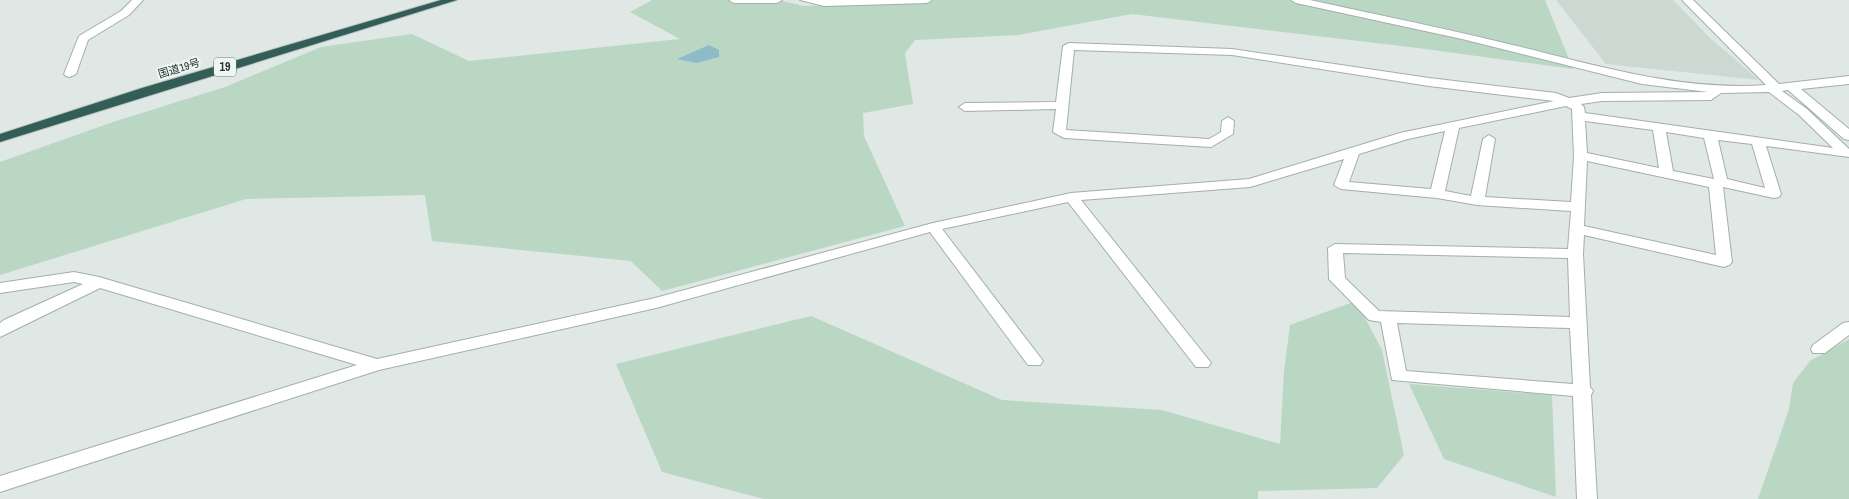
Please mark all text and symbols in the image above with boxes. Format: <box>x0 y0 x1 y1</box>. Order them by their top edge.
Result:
street label: 国道19号 <box>156 55 202 81</box>
road number: 19 <box>214 58 236 76</box>

